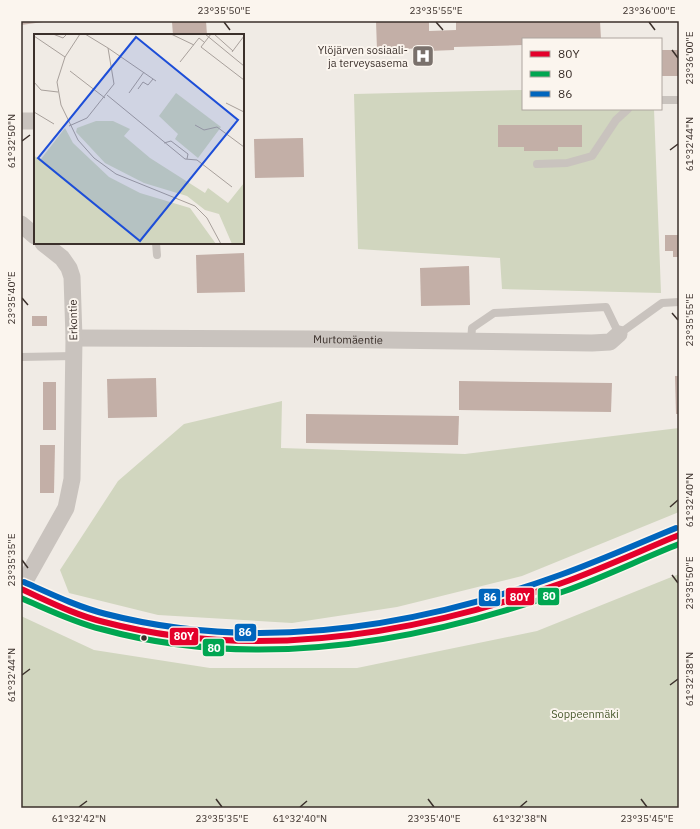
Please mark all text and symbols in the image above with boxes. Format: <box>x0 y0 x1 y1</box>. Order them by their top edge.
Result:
text: 23°35'50"E <box>197 4 251 17</box>
text: 23°35'55"E <box>409 4 463 17</box>
text: 23°36'00"E <box>622 4 676 17</box>
text: 23°36'00"E <box>683 31 696 85</box>
inset map <box>34 34 244 244</box>
legend <box>522 38 662 110</box>
place label: Ylöjärven sosiaali- ja terveysasema <box>318 43 408 70</box>
hospital icon: Ylöjärven sosiaali- ja terveysasema <box>410 43 436 69</box>
text: 80Y <box>558 46 580 61</box>
text: 80 <box>558 66 572 81</box>
text: 86 <box>558 86 572 101</box>
text: 61°32'50"N <box>5 114 18 168</box>
text: 61°32'44"N <box>683 117 696 171</box>
text: 23°35'40"E <box>5 271 18 325</box>
text: 23°35'55"E <box>683 293 696 347</box>
street label: Erkontie <box>66 299 80 341</box>
street label: Murtomäentie <box>313 332 383 347</box>
text: 61°32'40"N <box>683 473 696 527</box>
text: 23°35'35"E <box>5 533 18 587</box>
text: 23°35'50"E <box>683 556 696 610</box>
line badge: 80Y <box>505 587 535 606</box>
line badge: 80 <box>537 587 560 606</box>
line badge: 86 <box>478 588 501 607</box>
text: 80 <box>542 589 556 603</box>
text: 86 <box>483 590 497 604</box>
text: 80Y <box>510 590 531 604</box>
line badge: 86 <box>234 623 257 642</box>
text: 86 <box>238 625 252 639</box>
line badge: 80Y <box>169 627 199 646</box>
text: 80Y <box>174 629 195 643</box>
unlabelled marker <box>139 633 149 643</box>
line badge: 80 <box>202 638 225 657</box>
text: 80 <box>207 641 221 655</box>
text: 61°32'44"N <box>5 648 18 702</box>
text: 61°32'38"N <box>683 652 696 706</box>
park label: Soppeenmäki <box>551 707 619 721</box>
text: 61°32'42"N <box>52 812 106 825</box>
text: 23°35'35"E <box>195 812 249 825</box>
text: 61°32'40"N <box>273 812 327 825</box>
text: 23°35'40"E <box>407 812 461 825</box>
text: 61°32'38"N <box>493 812 547 825</box>
text: 23°35'45"E <box>620 812 674 825</box>

